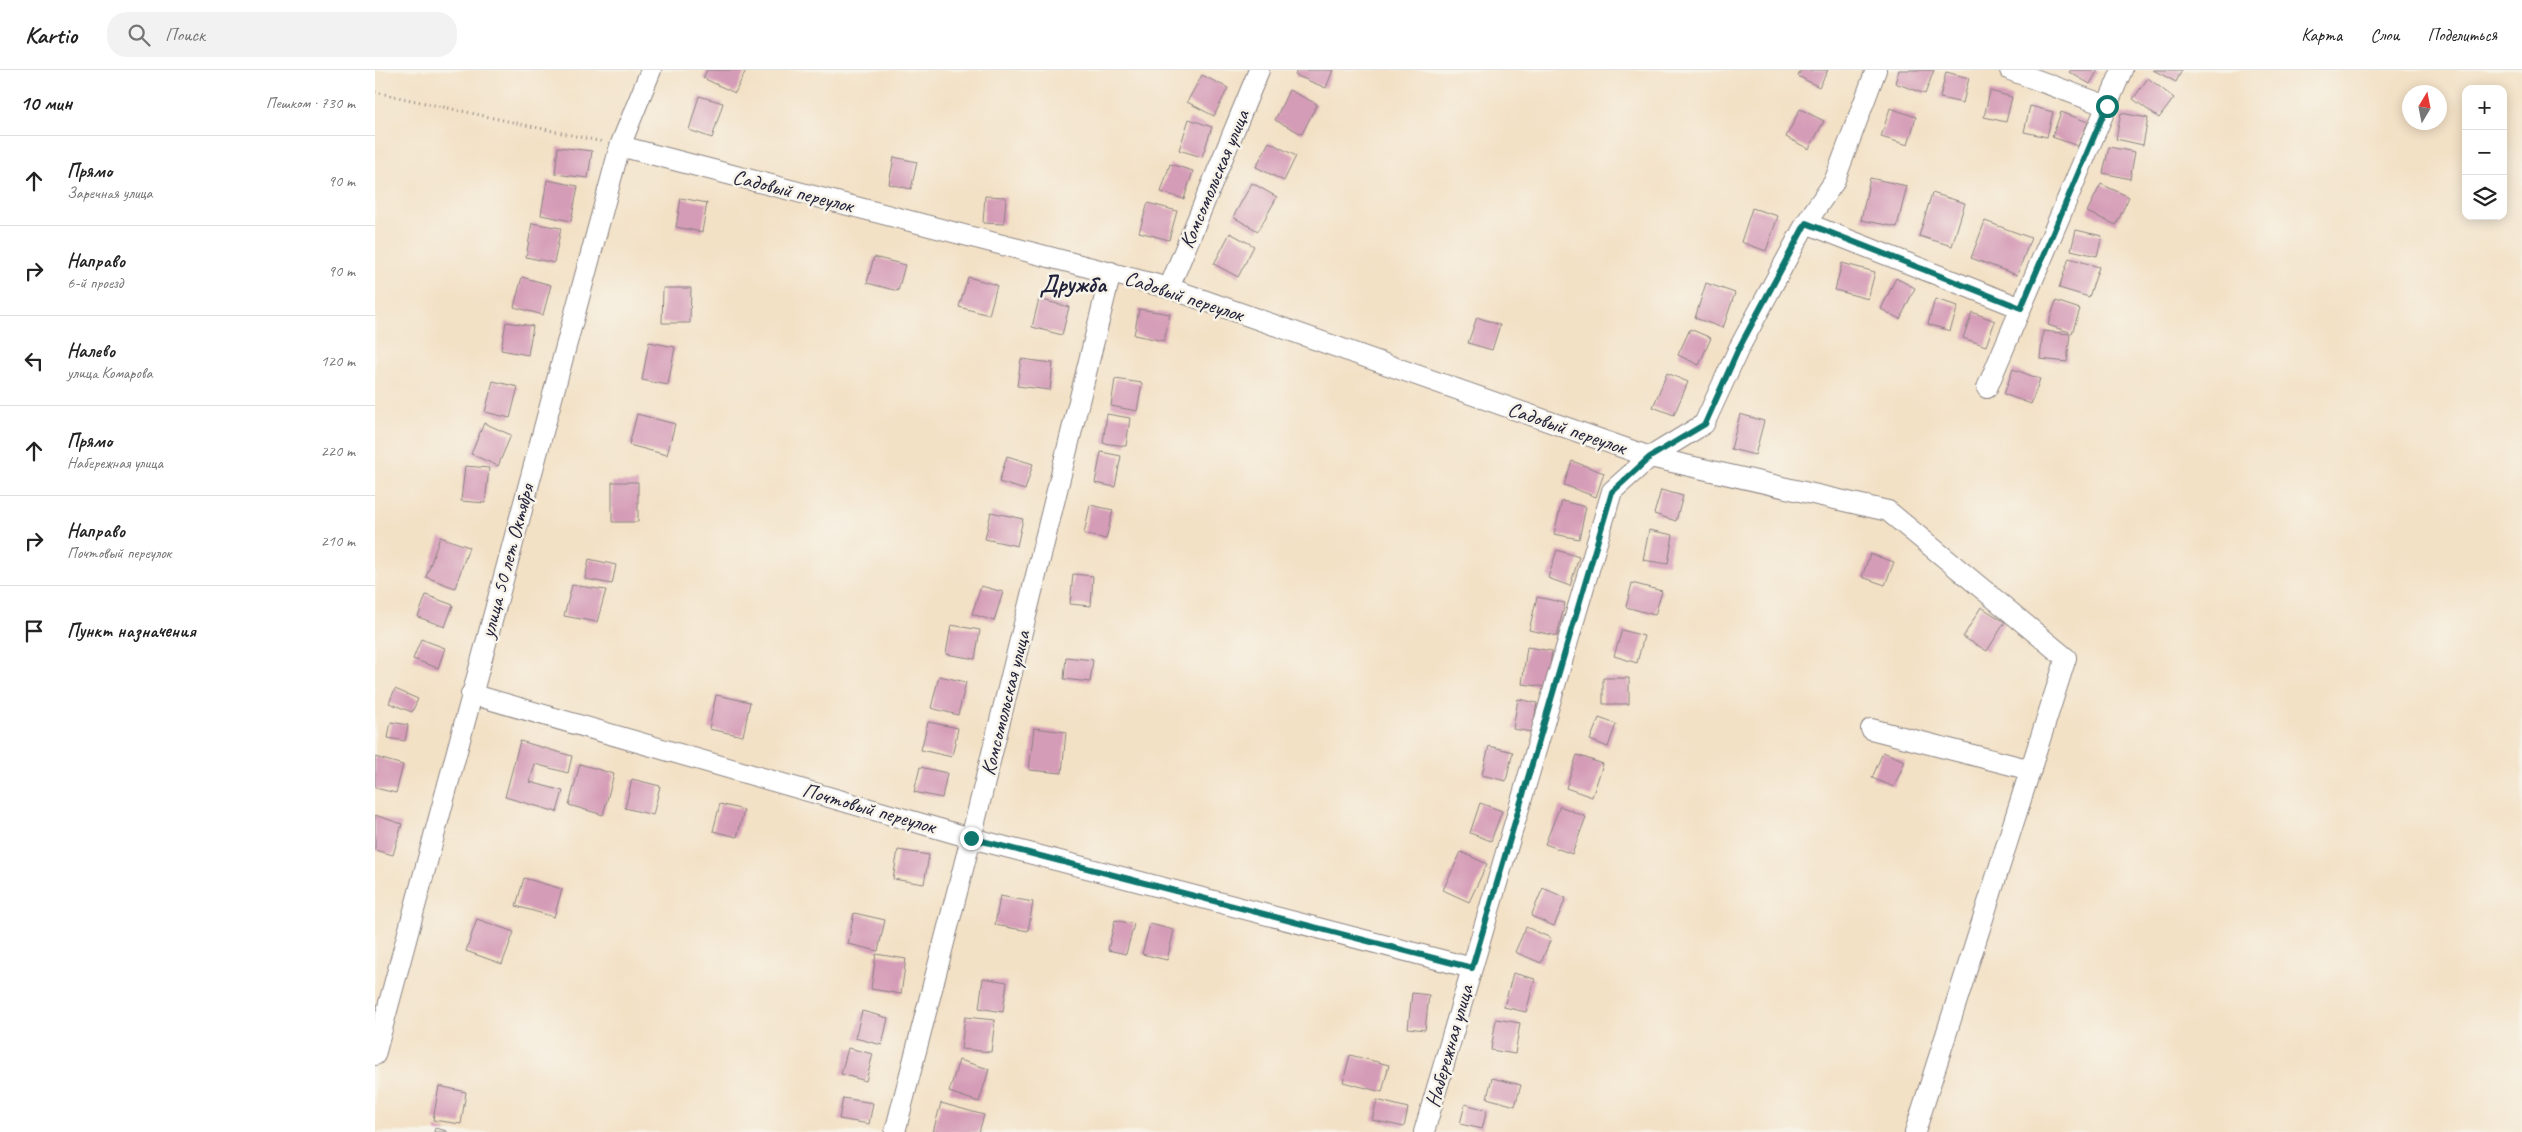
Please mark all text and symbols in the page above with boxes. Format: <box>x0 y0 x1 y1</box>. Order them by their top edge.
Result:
search box <box>107 12 457 57</box>
text: Kartio <box>25 20 77 50</box>
icon: search <box>125 21 153 49</box>
text: Поиск <box>165 23 205 47</box>
text: Карта <box>2301 24 2342 46</box>
text: Слои <box>2370 24 2399 46</box>
text: Поделиться <box>2427 24 2497 46</box>
north arrow <box>2402 85 2447 130</box>
map controls <box>2462 85 2507 220</box>
button: + <box>2462 85 2507 130</box>
text: 10 мин <box>20 90 72 116</box>
text: Пешком · 730 m <box>266 93 355 113</box>
route start <box>2096 95 2119 118</box>
street label: Комсомольская улица <box>1173 104 1255 252</box>
button: − <box>2462 130 2507 175</box>
text: Прямо <box>67 159 112 183</box>
street label: Садовый переулок <box>730 163 858 219</box>
icon: ahead <box>20 167 48 195</box>
text: 90 m <box>328 171 355 191</box>
button: layers <box>2462 175 2507 220</box>
text: Заречная улица <box>67 183 153 203</box>
text: Направо <box>67 249 125 273</box>
icon: right <box>20 257 48 285</box>
text: 90 m <box>328 261 355 281</box>
street label: Садовый переулок <box>1121 265 1249 328</box>
district label: Дружба <box>1040 269 1108 299</box>
text: 6-й проезд <box>67 273 123 293</box>
text: Налево <box>67 339 115 363</box>
icon: left <box>20 347 48 375</box>
text: 120 m <box>321 351 355 371</box>
text: улица Комарова <box>67 363 152 383</box>
street label: Садовый переулок <box>1504 396 1632 461</box>
text: Прямо <box>67 429 112 453</box>
icon: ahead <box>20 437 48 465</box>
text: 220 m <box>321 441 355 461</box>
text: Набережная улица <box>67 453 163 473</box>
street label: улица 50 лет Октября <box>474 480 540 642</box>
text: Направо <box>67 519 125 543</box>
icon: right <box>20 527 48 555</box>
text: 210 m <box>321 531 355 551</box>
text: Почтовый переулок <box>67 543 171 563</box>
icon: arrive <box>20 617 48 645</box>
text: Пункт назначения <box>67 619 196 643</box>
street label: Комсомольская улица <box>974 627 1036 778</box>
street label: Почтовый переулок <box>800 777 941 840</box>
route end <box>960 827 983 850</box>
street label: Набережная улица <box>1419 980 1479 1110</box>

